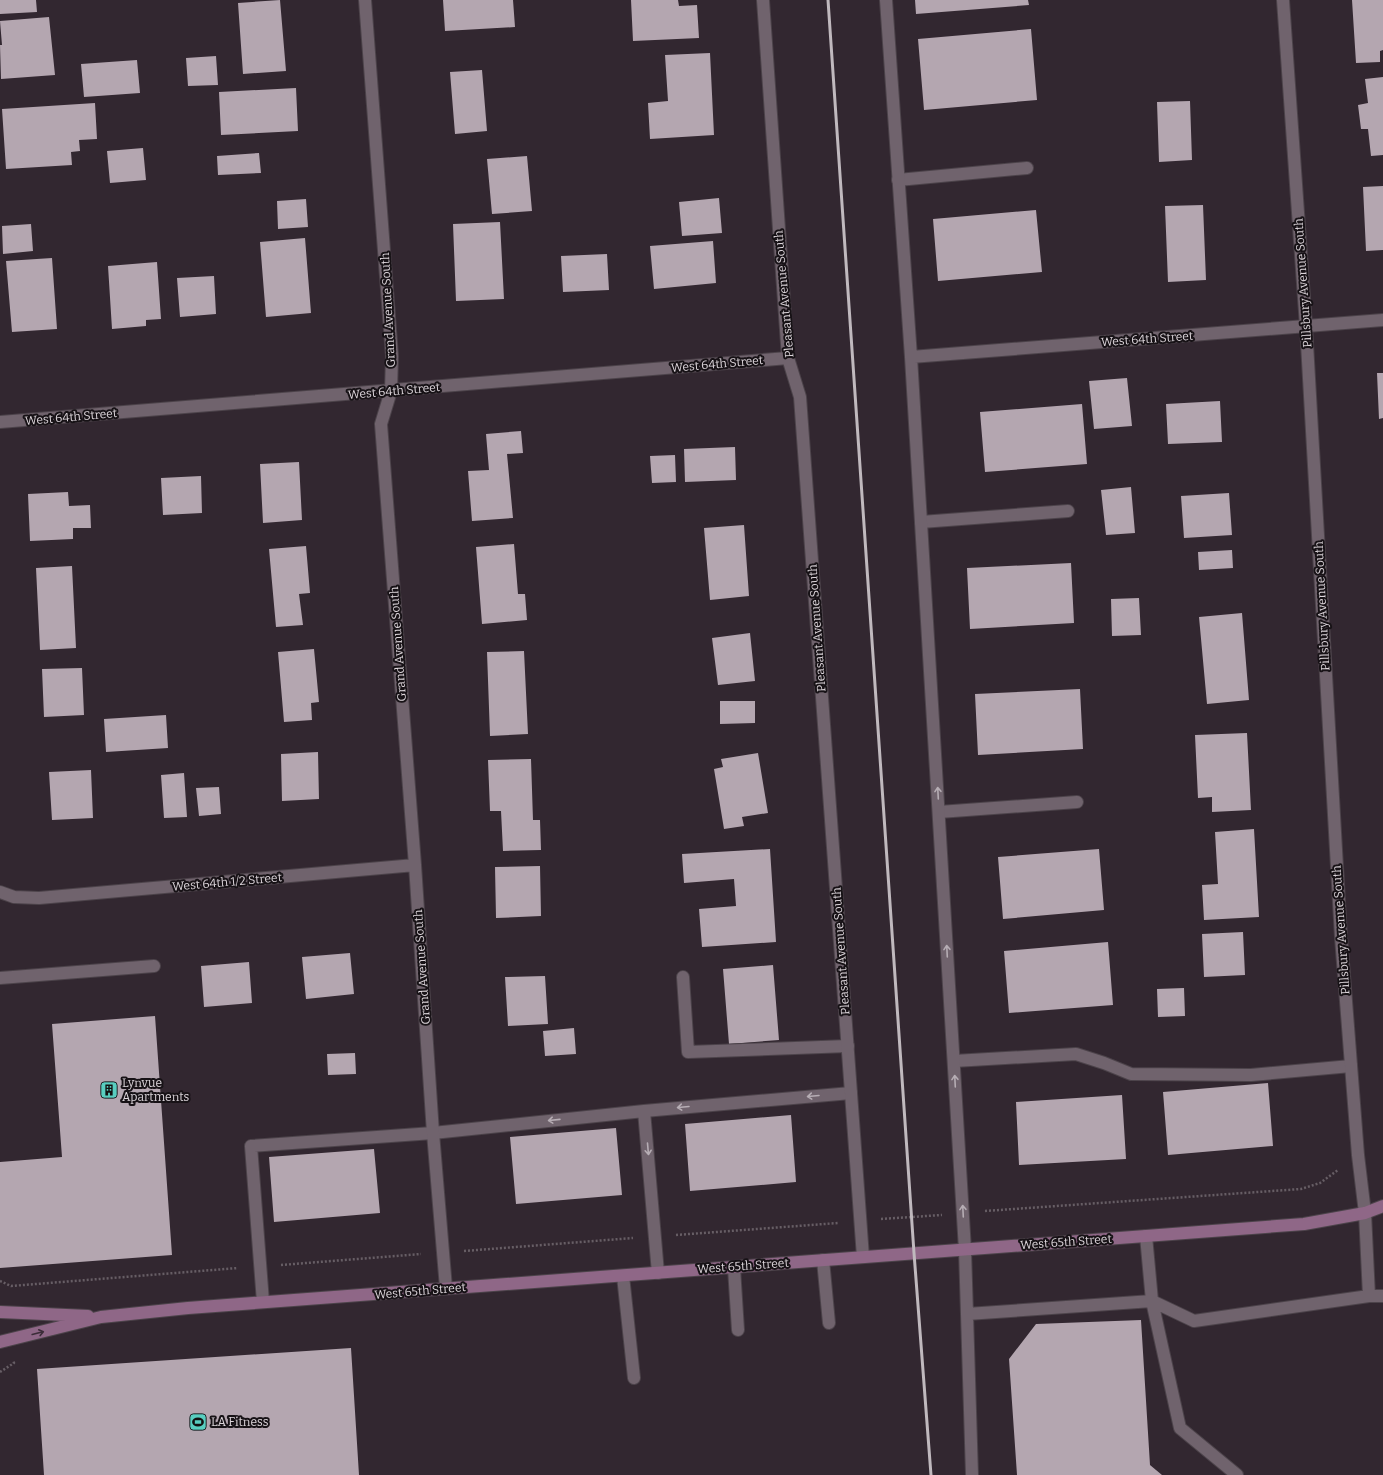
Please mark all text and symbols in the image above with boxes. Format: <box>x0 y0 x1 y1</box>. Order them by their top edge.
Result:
street label: Pillsbury Avenue South <box>1291 217 1315 348</box>
street label: Pleasant Avenue South <box>771 229 797 358</box>
street label: Grand Avenue South <box>378 252 398 368</box>
street label: West 64th Street <box>1100 329 1194 349</box>
street label: West 64th Street <box>670 353 764 375</box>
street label: West 64th Street <box>347 380 441 402</box>
street label: West 64th Street <box>24 406 118 428</box>
street label: Pillsbury Avenue South <box>1312 540 1332 671</box>
street label: Pleasant Avenue South <box>806 563 828 692</box>
street label: Grand Avenue South <box>387 586 409 702</box>
one-way arrow <box>934 787 941 800</box>
street label: Pillsbury Avenue South <box>1329 864 1353 995</box>
street label: West 64th 1/2 Street <box>172 870 283 894</box>
street label: Pleasant Avenue South <box>830 886 852 1015</box>
street label: Grand Avenue South <box>411 909 433 1025</box>
one-way arrow <box>943 945 951 958</box>
one-way arrow <box>951 1075 958 1088</box>
place label: Lynvue Apartments <box>122 1076 189 1104</box>
building icon: Lynvue Apartments <box>99 1080 119 1100</box>
one-way arrow <box>806 1093 819 1100</box>
one-way arrow <box>677 1104 690 1111</box>
one-way arrow <box>548 1117 561 1124</box>
one-way arrow <box>644 1142 651 1155</box>
one-way arrow <box>959 1205 966 1218</box>
street label: West 65th Street <box>1020 1232 1113 1252</box>
street label: West 65th Street <box>697 1256 790 1276</box>
street label: West 65th Street <box>374 1280 467 1302</box>
one-way arrow <box>31 1329 44 1336</box>
sports icon: LA Fitness <box>188 1412 208 1432</box>
place label: LA Fitness <box>211 1415 269 1429</box>

